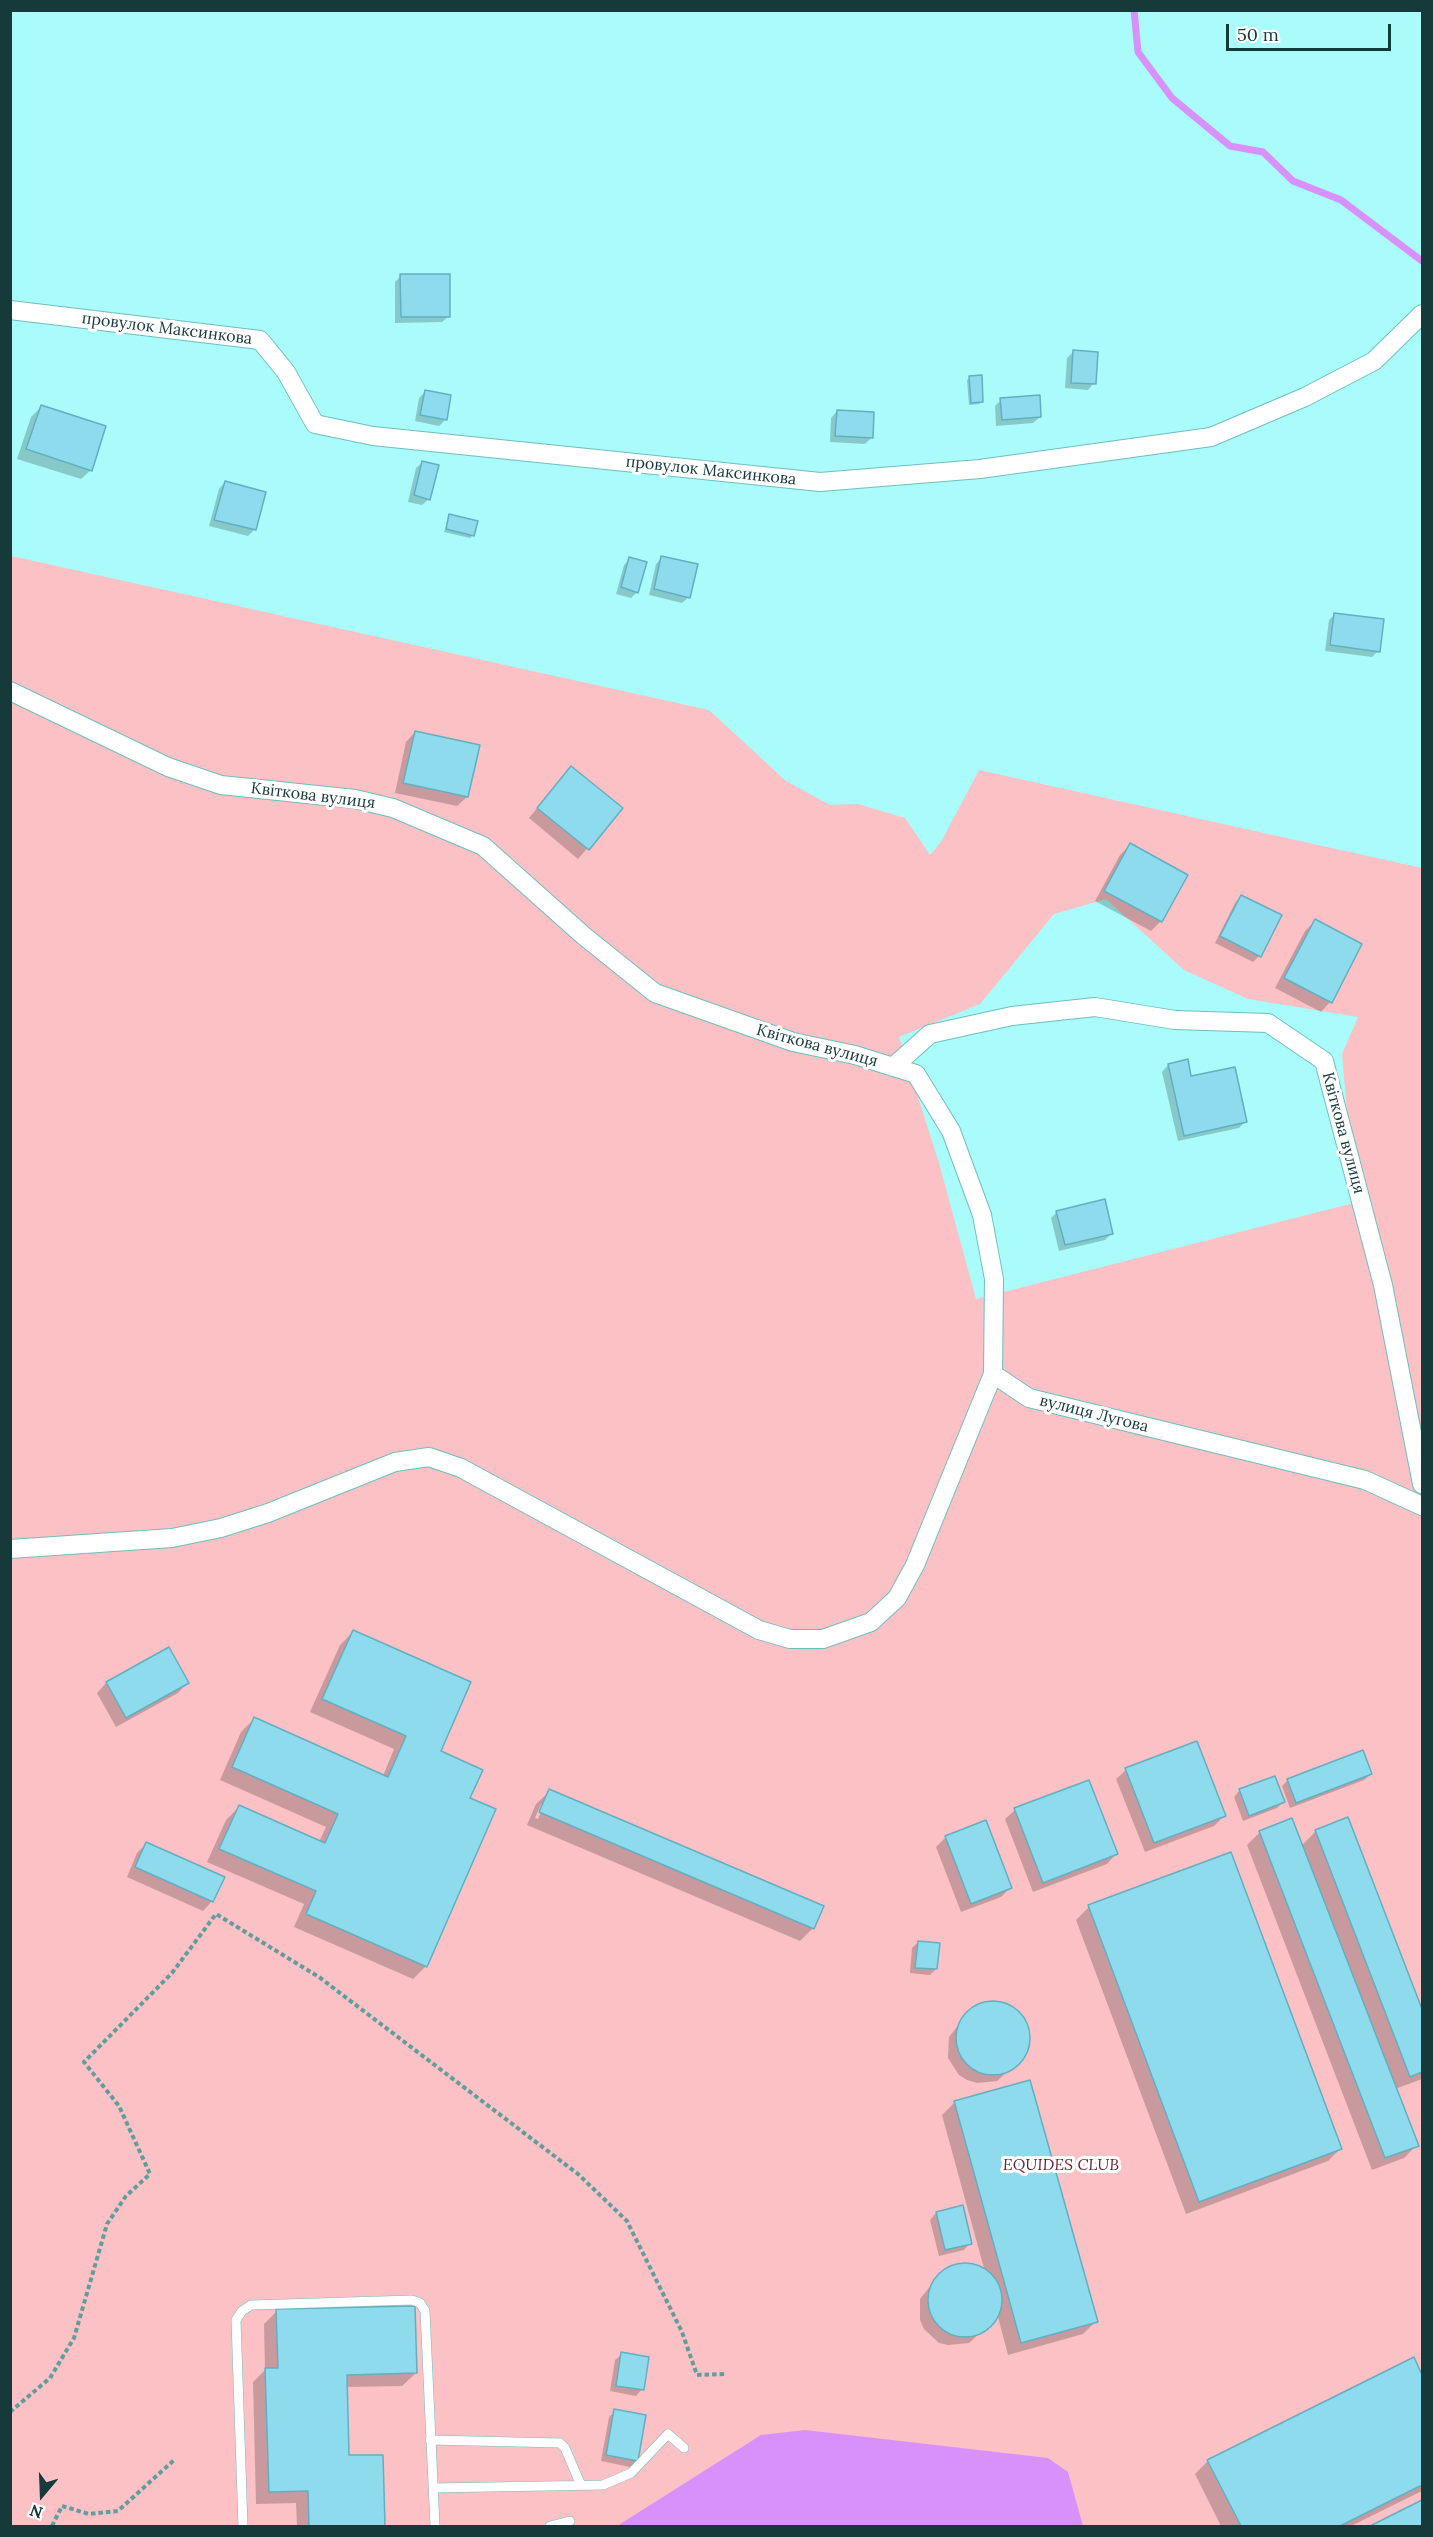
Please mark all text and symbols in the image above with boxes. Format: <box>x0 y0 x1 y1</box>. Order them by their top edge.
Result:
scale bar <box>1229 12 1394 50</box>
text: 50 m <box>1237 23 1279 46</box>
street label: провулок Максинкова <box>81 309 253 349</box>
street label: провулок Максинкова <box>625 452 797 490</box>
street label: Квіткова вулиця <box>250 779 376 813</box>
street label: Квіткова вулиця <box>754 1021 880 1071</box>
street label: Квіткова вулиця <box>1318 1070 1368 1196</box>
street label: вулиця Лугова <box>1038 1391 1150 1437</box>
park label: EQUIDES CLUB <box>1003 2155 1119 2175</box>
north arrow <box>12 2465 72 2525</box>
text: N <box>27 2501 45 2523</box>

